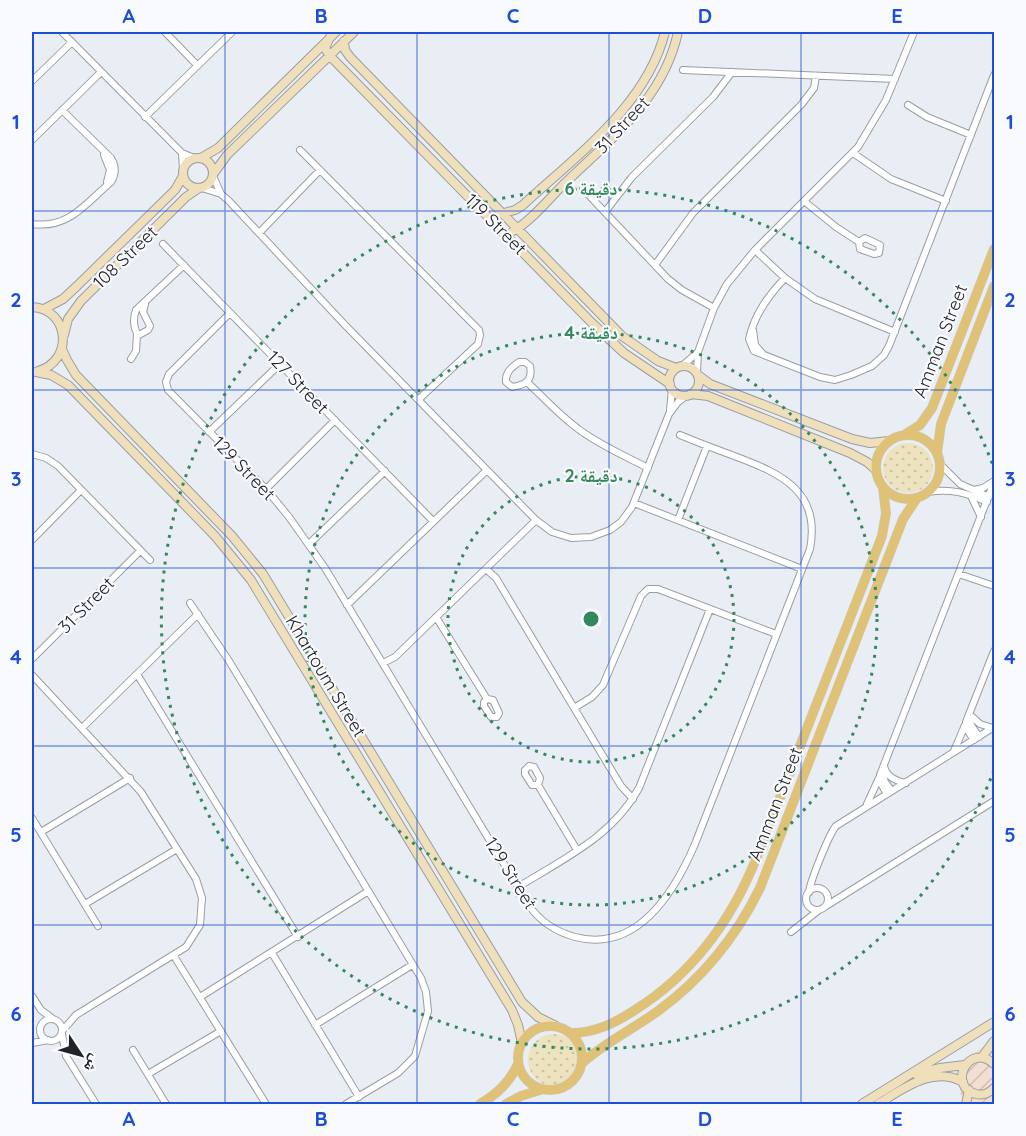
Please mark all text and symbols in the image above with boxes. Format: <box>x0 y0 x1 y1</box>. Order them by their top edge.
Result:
text: A <box>123 3 136 28</box>
text: B <box>314 3 328 28</box>
text: C <box>507 3 520 28</box>
text: D <box>698 3 712 28</box>
text: E <box>891 3 903 28</box>
street label: 31 Street <box>590 91 654 159</box>
text: 1 <box>12 109 20 134</box>
text: 1 <box>1006 109 1014 134</box>
text: 6 دقيقة <box>565 177 618 200</box>
street label: 119 Street <box>460 188 532 260</box>
street label: 108 Street <box>88 221 162 293</box>
street label: Amman Street <box>908 281 972 401</box>
text: 2 <box>10 287 22 312</box>
text: 2 <box>1004 287 1016 312</box>
text: 4 دقيقة <box>564 321 618 344</box>
street label: 127 Street <box>262 345 334 419</box>
street label: 129 Street <box>208 431 280 505</box>
text: 2 دقيقة <box>564 464 618 487</box>
text: 3 <box>11 466 21 491</box>
text: 3 <box>1005 466 1015 491</box>
street label: 31 Street <box>53 572 119 638</box>
centre of rings <box>581 609 601 629</box>
street label: Khartoum Street <box>281 611 371 741</box>
text: 4 <box>10 644 22 669</box>
text: 4 <box>1004 644 1016 669</box>
street label: Amman Street <box>743 744 807 864</box>
text: 5 <box>10 822 22 847</box>
text: 5 <box>1004 822 1016 847</box>
street label: 129 Street <box>480 833 542 913</box>
text: 6 <box>10 1001 22 1026</box>
text: 6 <box>1004 1001 1016 1026</box>
north arrow <box>51 1025 111 1085</box>
text: ش <box>80 1051 106 1077</box>
text: A <box>123 1106 136 1131</box>
text: B <box>314 1106 328 1131</box>
text: C <box>507 1106 520 1131</box>
text: D <box>698 1106 712 1131</box>
text: E <box>891 1106 903 1131</box>

